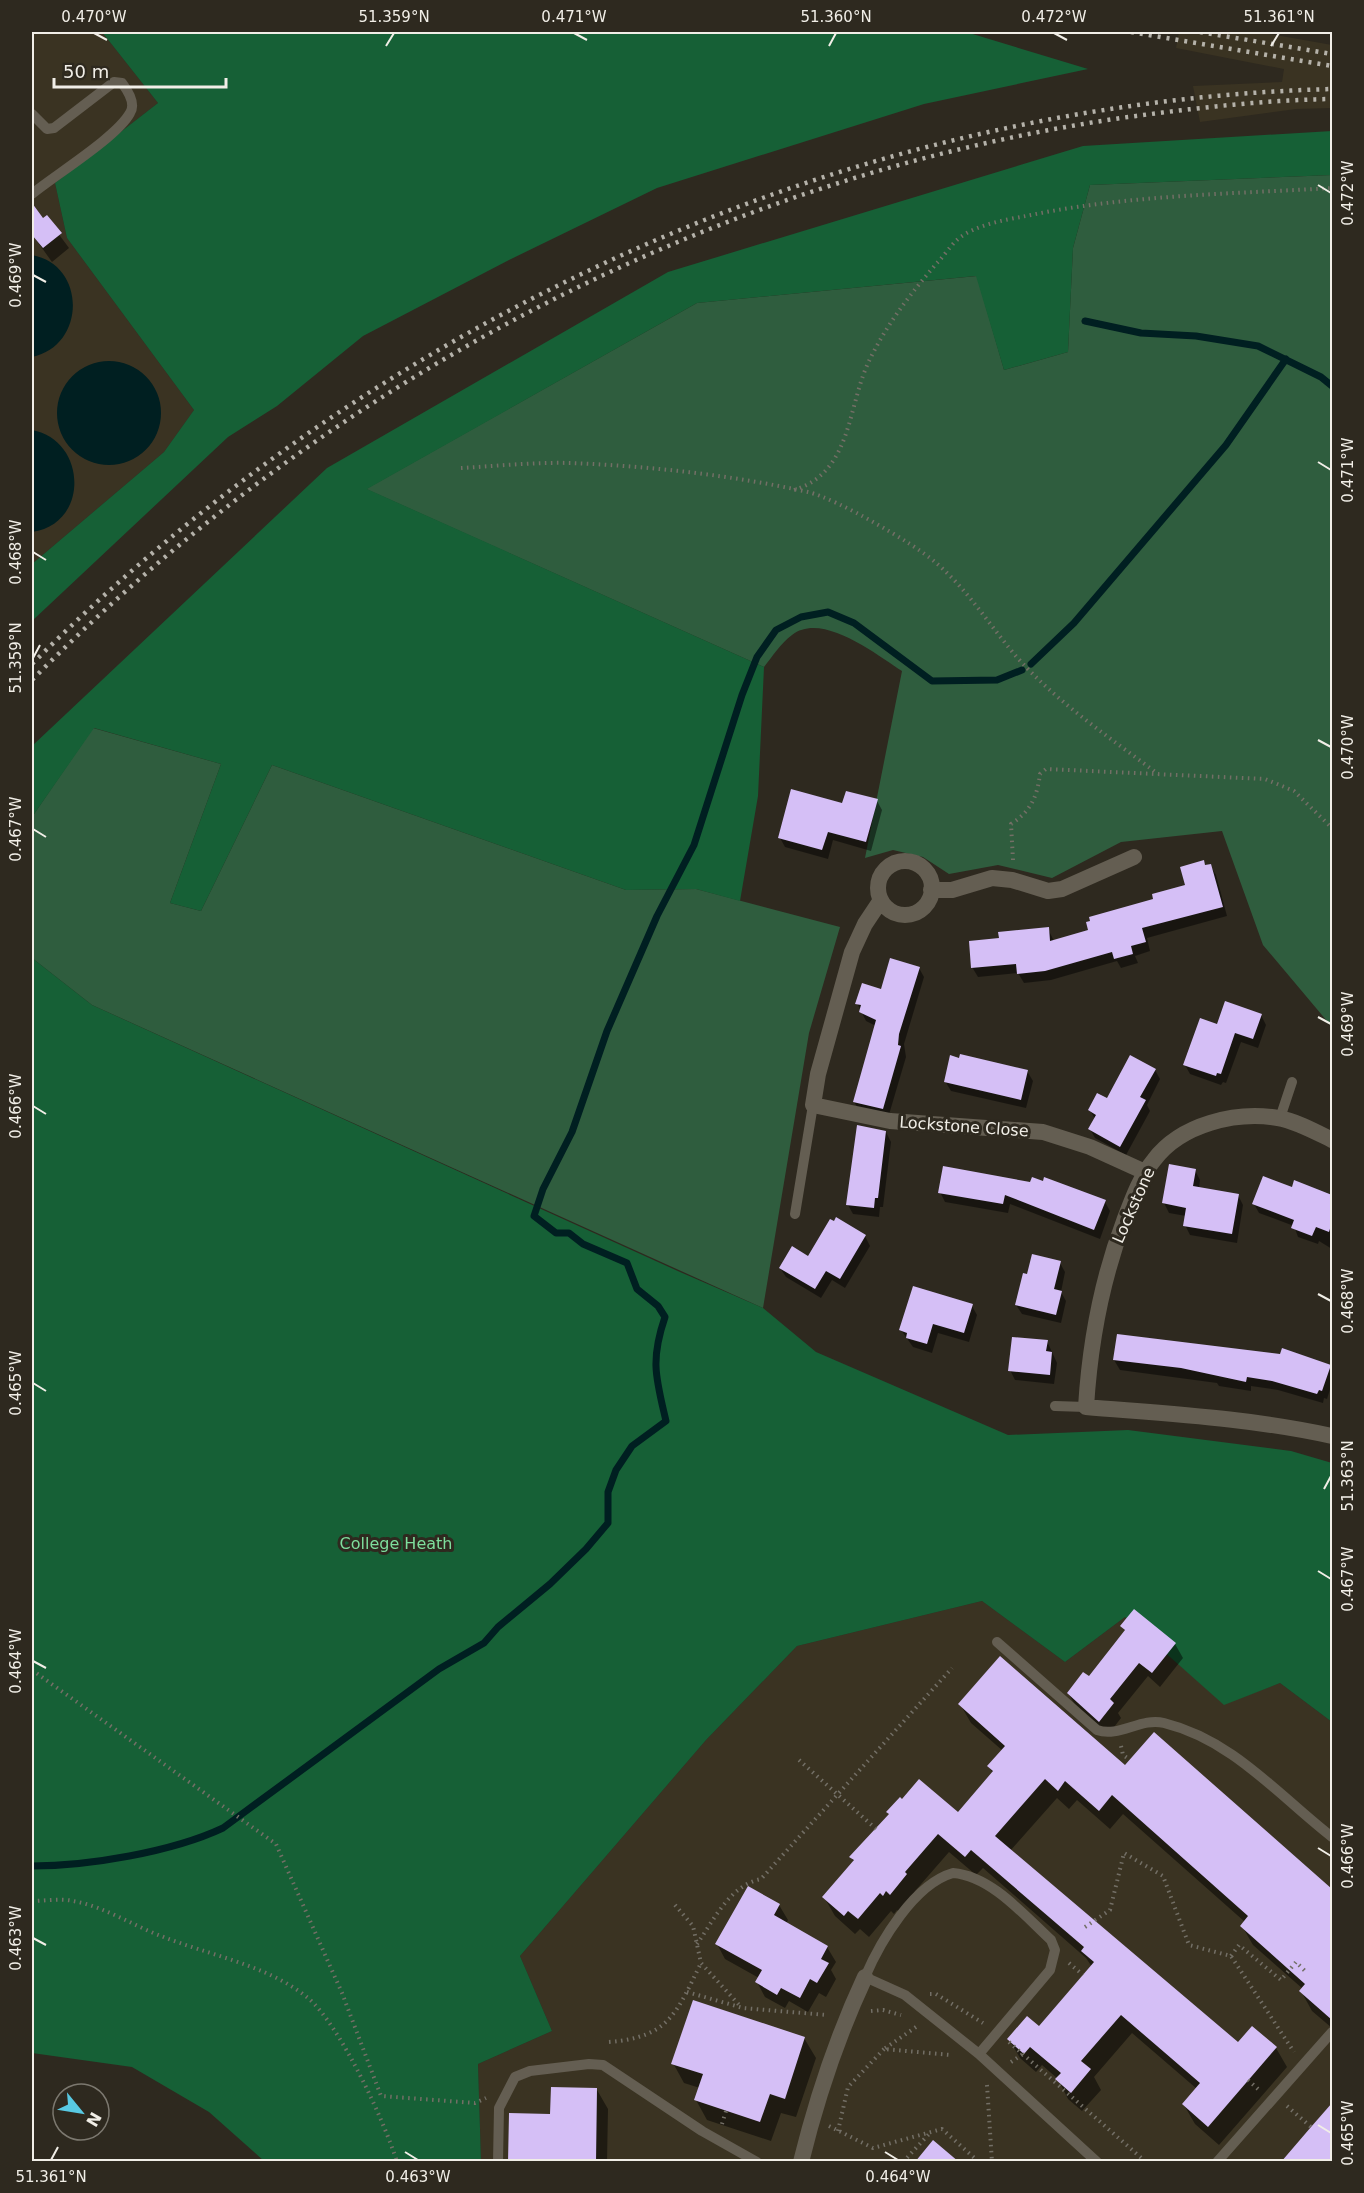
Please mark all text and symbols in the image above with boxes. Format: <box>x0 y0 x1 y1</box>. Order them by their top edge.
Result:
text: 0.470°W <box>61 8 127 26</box>
text: 51.359°N <box>358 8 430 26</box>
text: 0.471°W <box>541 8 607 26</box>
text: 51.360°N <box>800 8 872 26</box>
text: 0.472°W <box>1021 8 1087 26</box>
text: 51.361°N <box>1243 8 1315 26</box>
scale bar <box>54 51 226 89</box>
text: 50 m <box>63 61 109 82</box>
text: 0.472°W <box>1339 160 1357 226</box>
text: 0.469°W <box>7 242 25 308</box>
text: 0.471°W <box>1339 437 1357 503</box>
text: 0.468°W <box>7 519 25 585</box>
text: 51.359°N <box>7 622 25 694</box>
text: 0.470°W <box>1339 714 1357 780</box>
text: 0.467°W <box>7 796 25 862</box>
text: 0.469°W <box>1339 991 1357 1057</box>
text: 0.466°W <box>7 1073 25 1139</box>
street label: Lockstone Close <box>899 1113 1029 1140</box>
street label: Lockstone <box>1108 1164 1159 1246</box>
text: 0.468°W <box>1339 1268 1357 1334</box>
text: 0.465°W <box>7 1350 25 1416</box>
text: 51.363°N <box>1339 1440 1357 1512</box>
park label: College Heath <box>340 1534 452 1553</box>
text: 0.467°W <box>1339 1546 1357 1612</box>
text: 0.464°W <box>7 1628 25 1694</box>
text: 0.466°W <box>1339 1823 1357 1889</box>
text: 0.463°W <box>7 1905 25 1971</box>
north arrow <box>51 2082 111 2142</box>
text: 0.465°W <box>1339 2100 1357 2166</box>
text: N <box>82 2109 105 2130</box>
text: 51.361°N <box>15 2168 87 2186</box>
text: 0.463°W <box>385 2168 451 2186</box>
text: 0.464°W <box>865 2168 931 2186</box>

